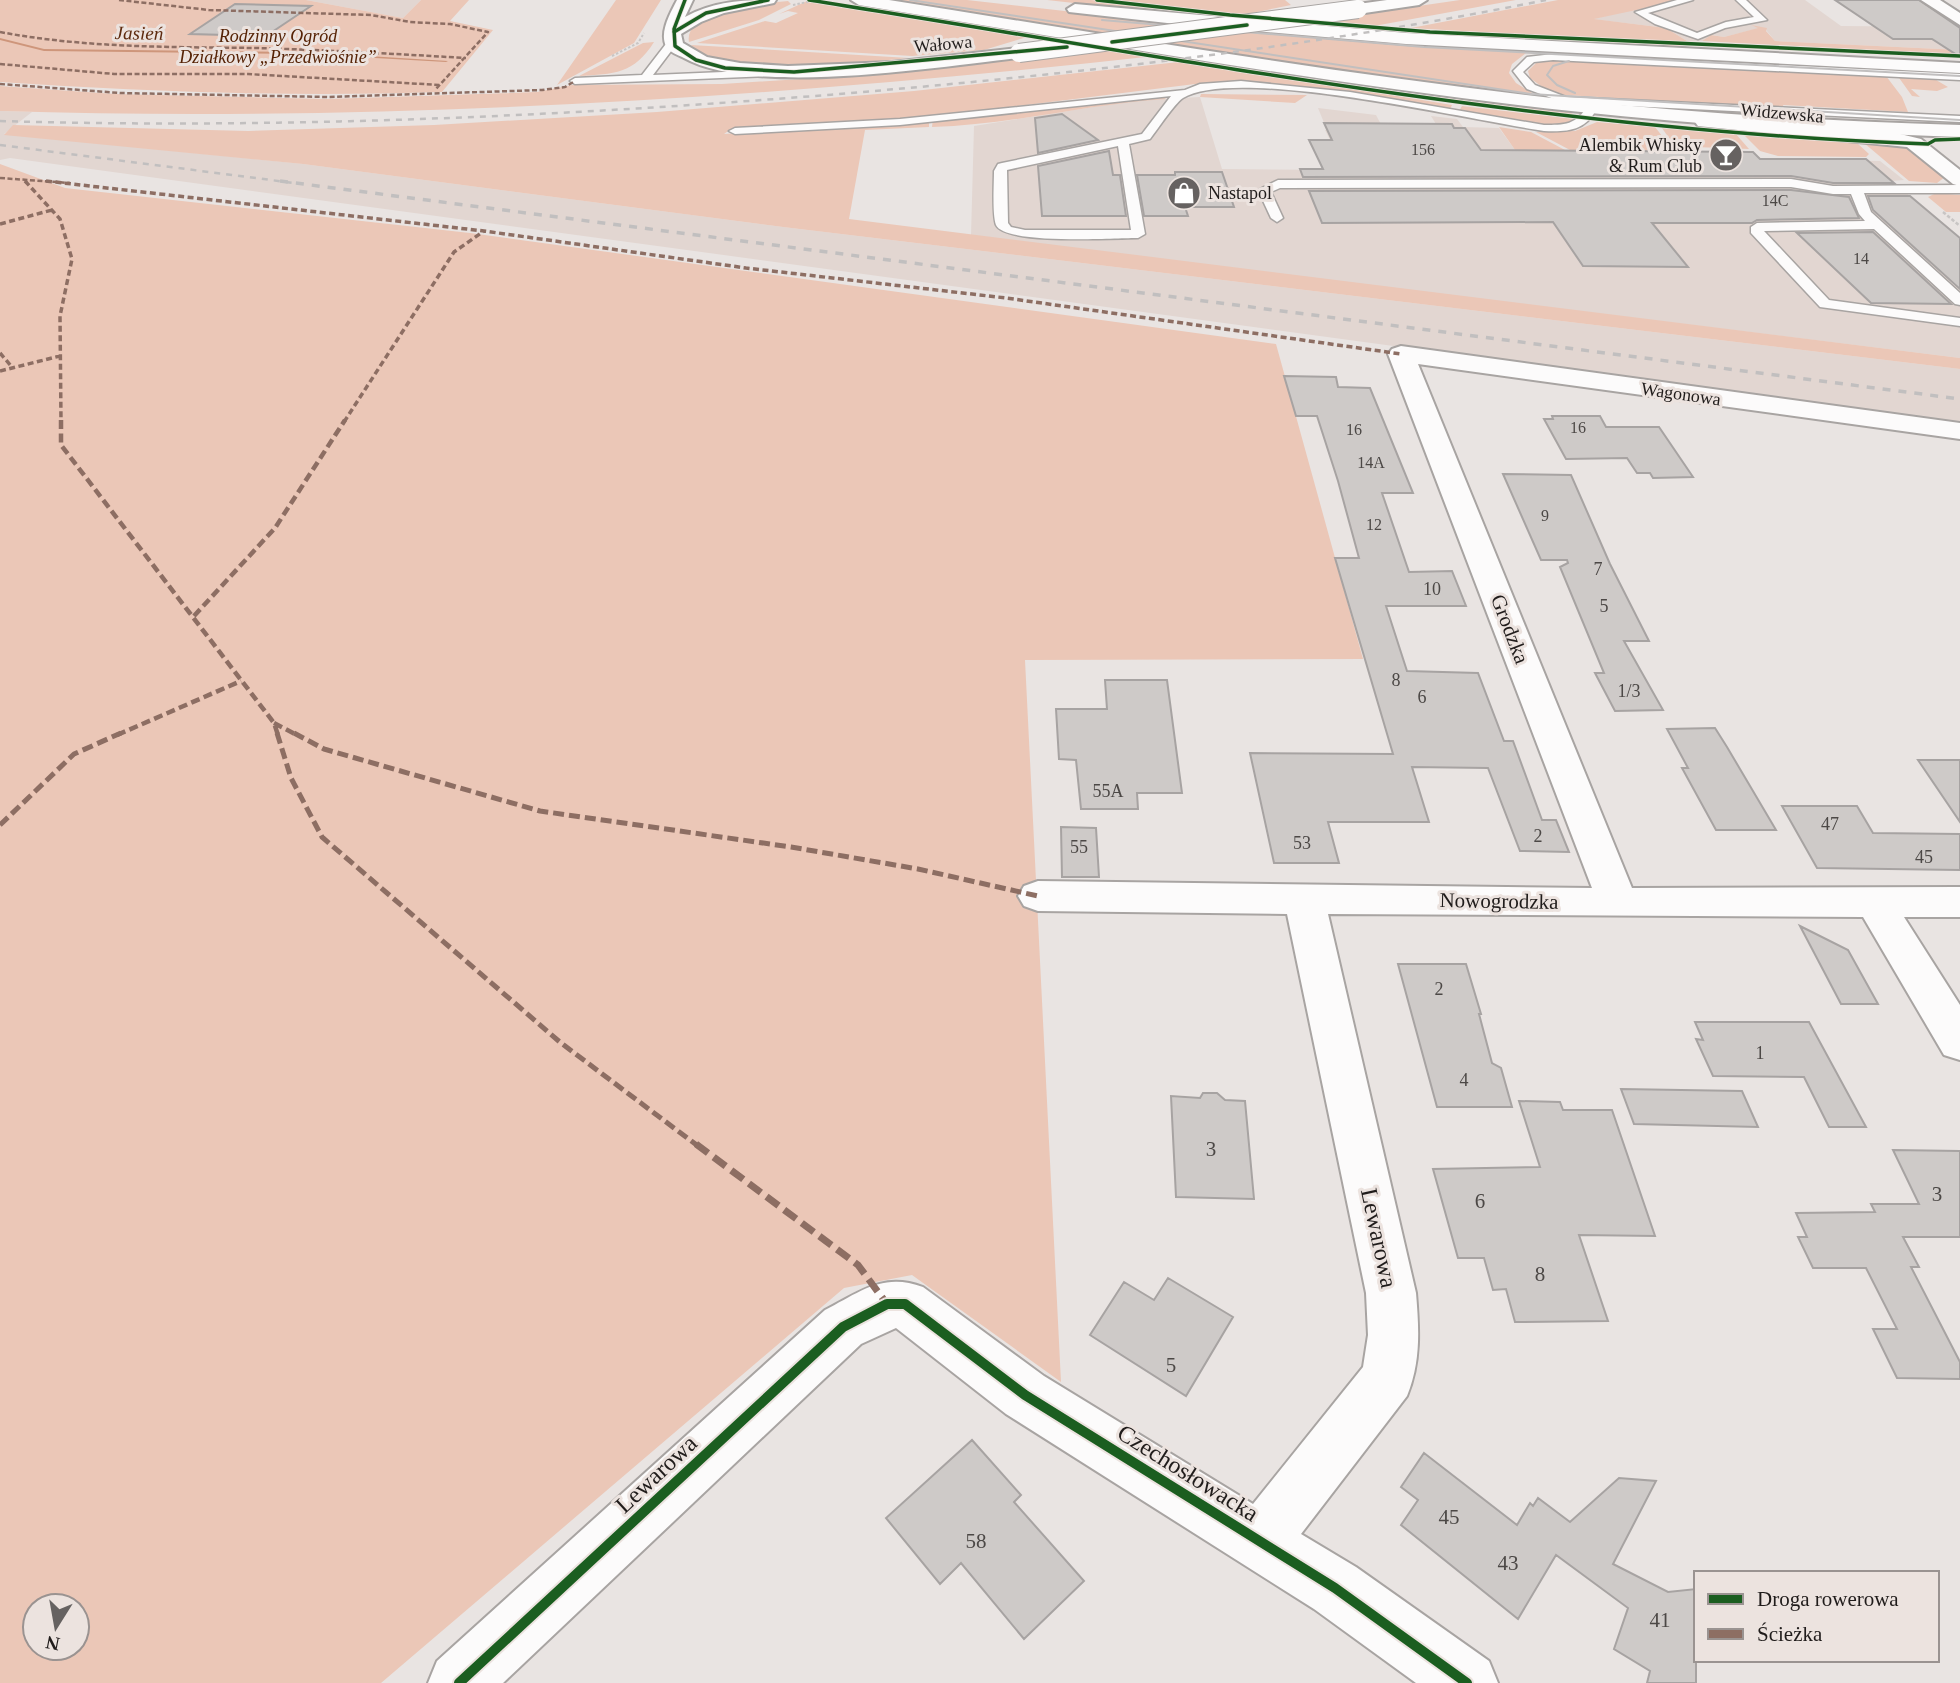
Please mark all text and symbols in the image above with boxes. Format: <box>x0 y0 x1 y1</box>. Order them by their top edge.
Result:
water label: Jasień <box>115 22 163 44</box>
park label: Rodzinny Ogród Działkowy „Przedwiośnie” <box>178 26 377 67</box>
street label: Wałowa <box>913 31 973 57</box>
street label: Widzewska <box>1740 99 1824 127</box>
place label: Alembik Whisky & Rum Club <box>1579 135 1702 176</box>
bar icon: Alembik Whisky & Rum Club <box>1707 136 1745 174</box>
house number: 156 <box>1411 141 1435 158</box>
shop icon: Nastapol <box>1165 174 1203 212</box>
place label: Nastapol <box>1208 183 1272 203</box>
house number: 14C <box>1762 192 1788 209</box>
house number: 14 <box>1853 250 1869 267</box>
street label: Wagonowa <box>1640 378 1722 410</box>
house number: 16 <box>1570 419 1586 436</box>
house number: 16 <box>1346 421 1362 438</box>
house number: 14A <box>1357 454 1385 471</box>
house number: 9 <box>1541 507 1549 524</box>
house number: 12 <box>1366 516 1382 533</box>
house number: 7 <box>1594 559 1603 579</box>
house number: 10 <box>1423 579 1441 599</box>
street label: Grodzka <box>1486 591 1534 668</box>
house number: 5 <box>1600 596 1609 616</box>
house number: 8 <box>1392 670 1401 690</box>
house number: 1/3 <box>1617 681 1641 701</box>
house number: 6 <box>1418 687 1427 707</box>
house number: 55A <box>1093 781 1124 801</box>
house number: 47 <box>1821 814 1839 834</box>
house number: 2 <box>1534 826 1543 846</box>
house number: 53 <box>1293 833 1311 853</box>
house number: 55 <box>1070 837 1088 857</box>
house number: 45 <box>1915 847 1933 867</box>
street label: Nowogrodzka <box>1439 888 1559 914</box>
house number: 2 <box>1435 979 1444 999</box>
house number: 1 <box>1756 1043 1765 1063</box>
house number: 4 <box>1460 1070 1469 1090</box>
house number: 3 <box>1206 1137 1216 1161</box>
house number: 3 <box>1932 1182 1942 1206</box>
street label: Lewarowa <box>1356 1186 1402 1291</box>
house number: 6 <box>1475 1189 1485 1213</box>
house number: 8 <box>1535 1262 1545 1286</box>
house number: 5 <box>1166 1353 1176 1377</box>
street label: Czechosłowacka <box>1113 1419 1264 1527</box>
street label: Lewarowa <box>610 1430 702 1518</box>
house number: 45 <box>1439 1505 1460 1529</box>
house number: 58 <box>966 1529 987 1553</box>
house number: 43 <box>1498 1551 1519 1575</box>
legend <box>1694 1571 1939 1662</box>
text: Droga rowerowa <box>1757 1587 1899 1611</box>
north arrow <box>21 1592 91 1662</box>
house number: 41 <box>1650 1608 1671 1632</box>
text: Ścieżka <box>1757 1622 1823 1646</box>
text: N <box>44 1632 62 1655</box>

